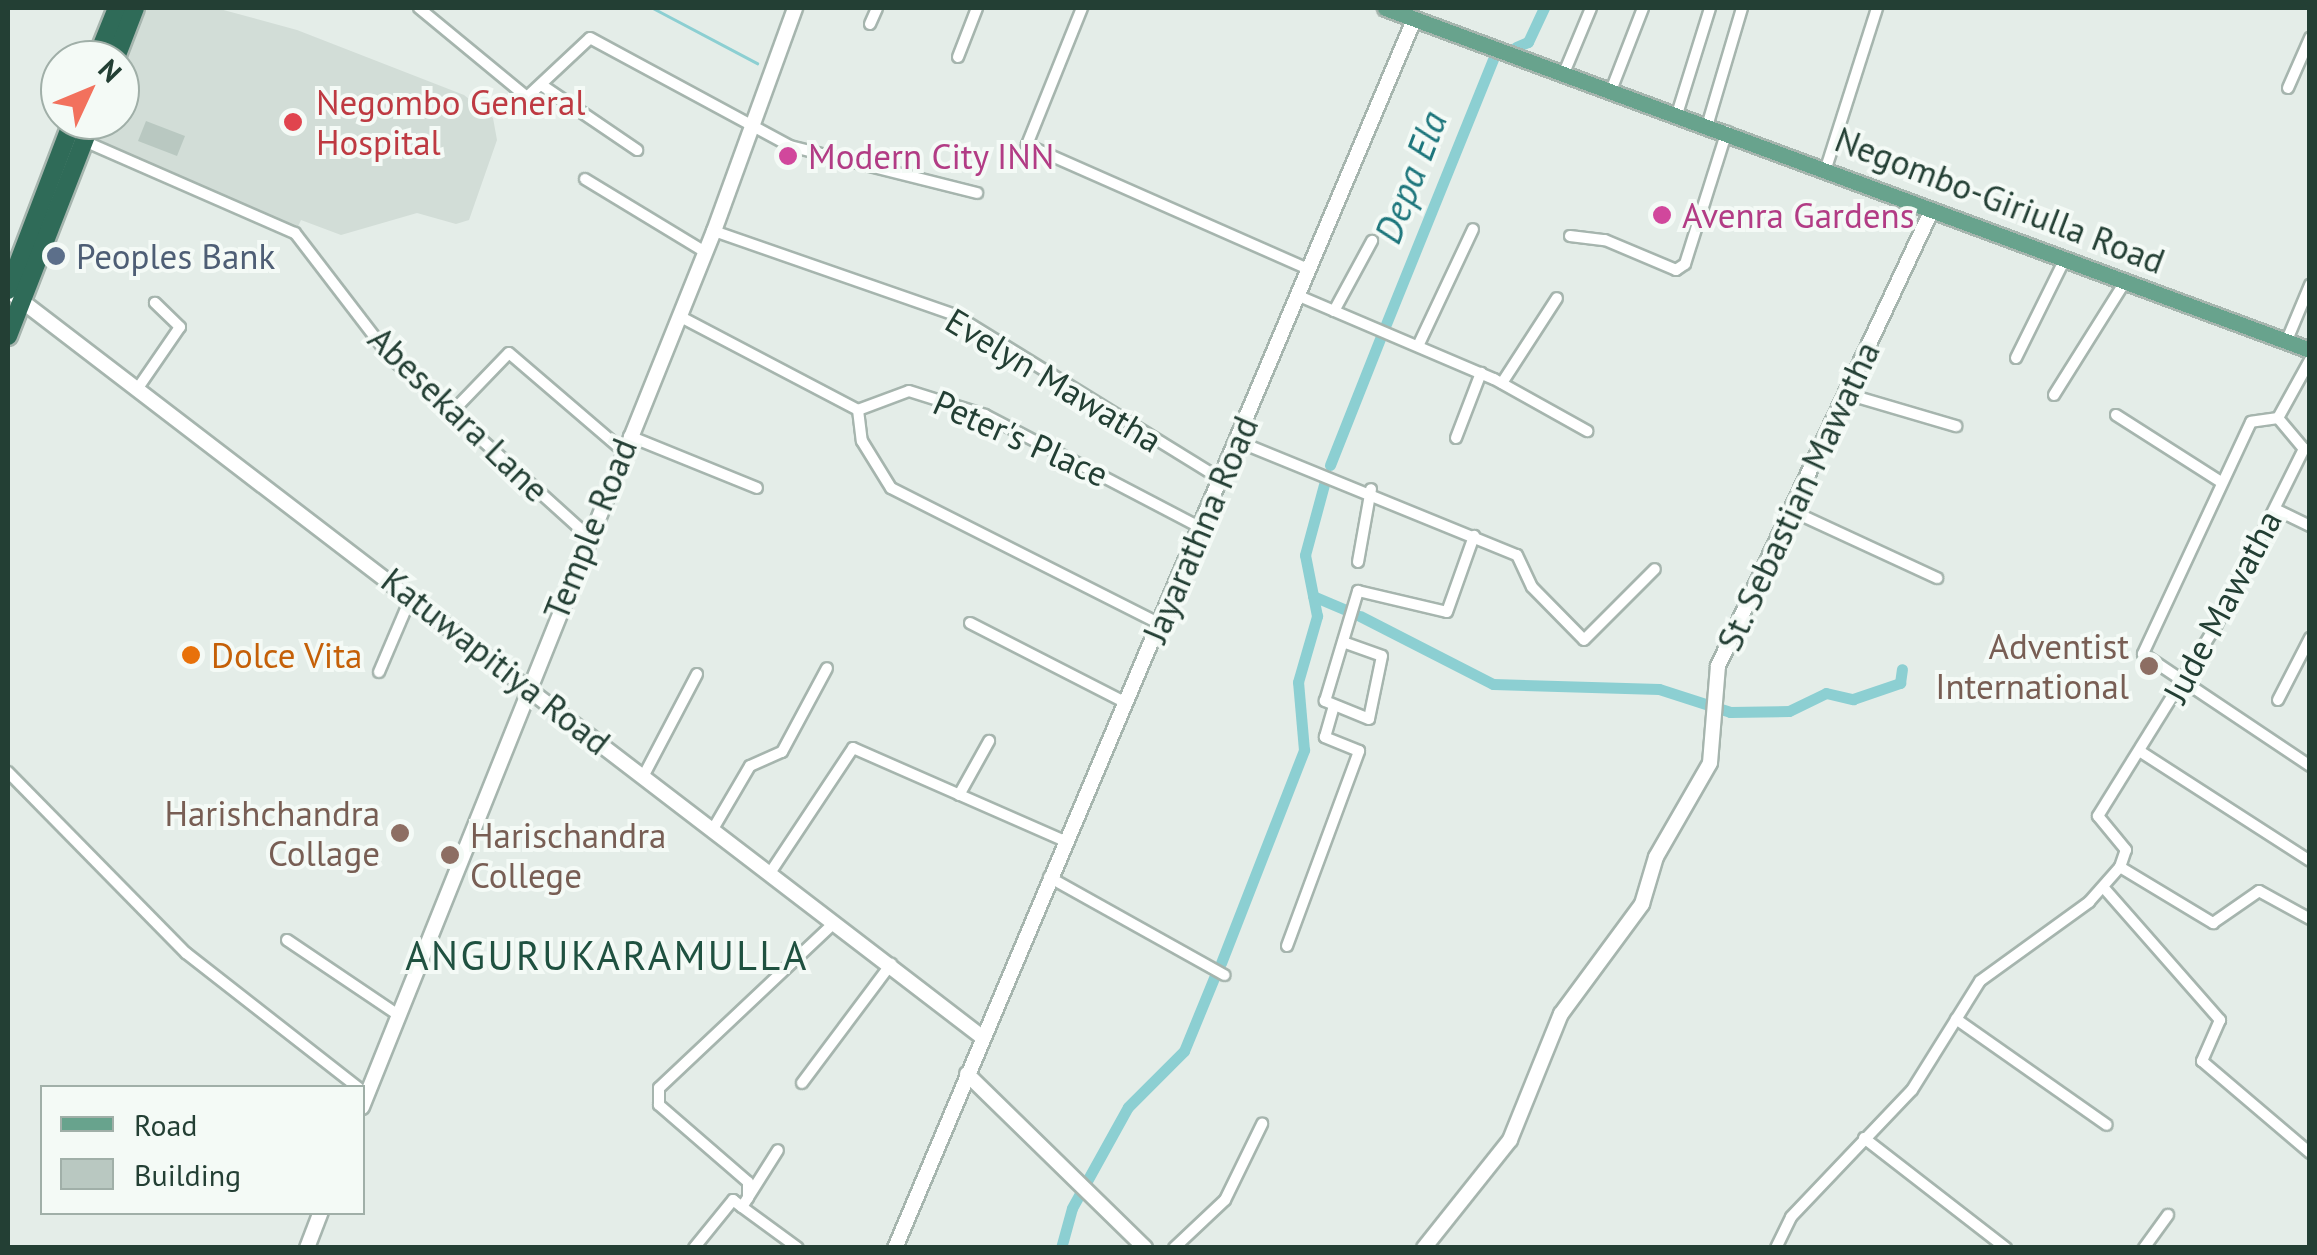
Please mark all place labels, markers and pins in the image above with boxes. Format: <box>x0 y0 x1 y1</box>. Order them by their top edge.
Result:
place label: Negombo General Hospital <box>316 81 586 163</box>
marker: Negombo General Hospital <box>280 109 306 135</box>
place label: Modern City INN <box>808 135 1056 177</box>
marker: Modern City INN <box>777 145 799 167</box>
place label: Avenra Gardens <box>1682 194 1914 236</box>
marker: Avenra Gardens <box>1651 204 1673 226</box>
place label: Peoples Bank <box>76 235 275 277</box>
marker: Peoples Bank <box>45 245 67 267</box>
place label: Adventist International <box>1935 625 2129 707</box>
place label: Dolce Vita <box>211 634 363 676</box>
marker: Dolce Vita <box>180 644 202 666</box>
marker: Adventist International <box>2138 655 2160 677</box>
place label: Harishchandra Collage <box>164 792 380 874</box>
place label: Harischandra College <box>470 814 666 896</box>
marker: Harishchandra Collage <box>389 822 411 844</box>
marker: Harischandra College <box>439 844 461 866</box>

